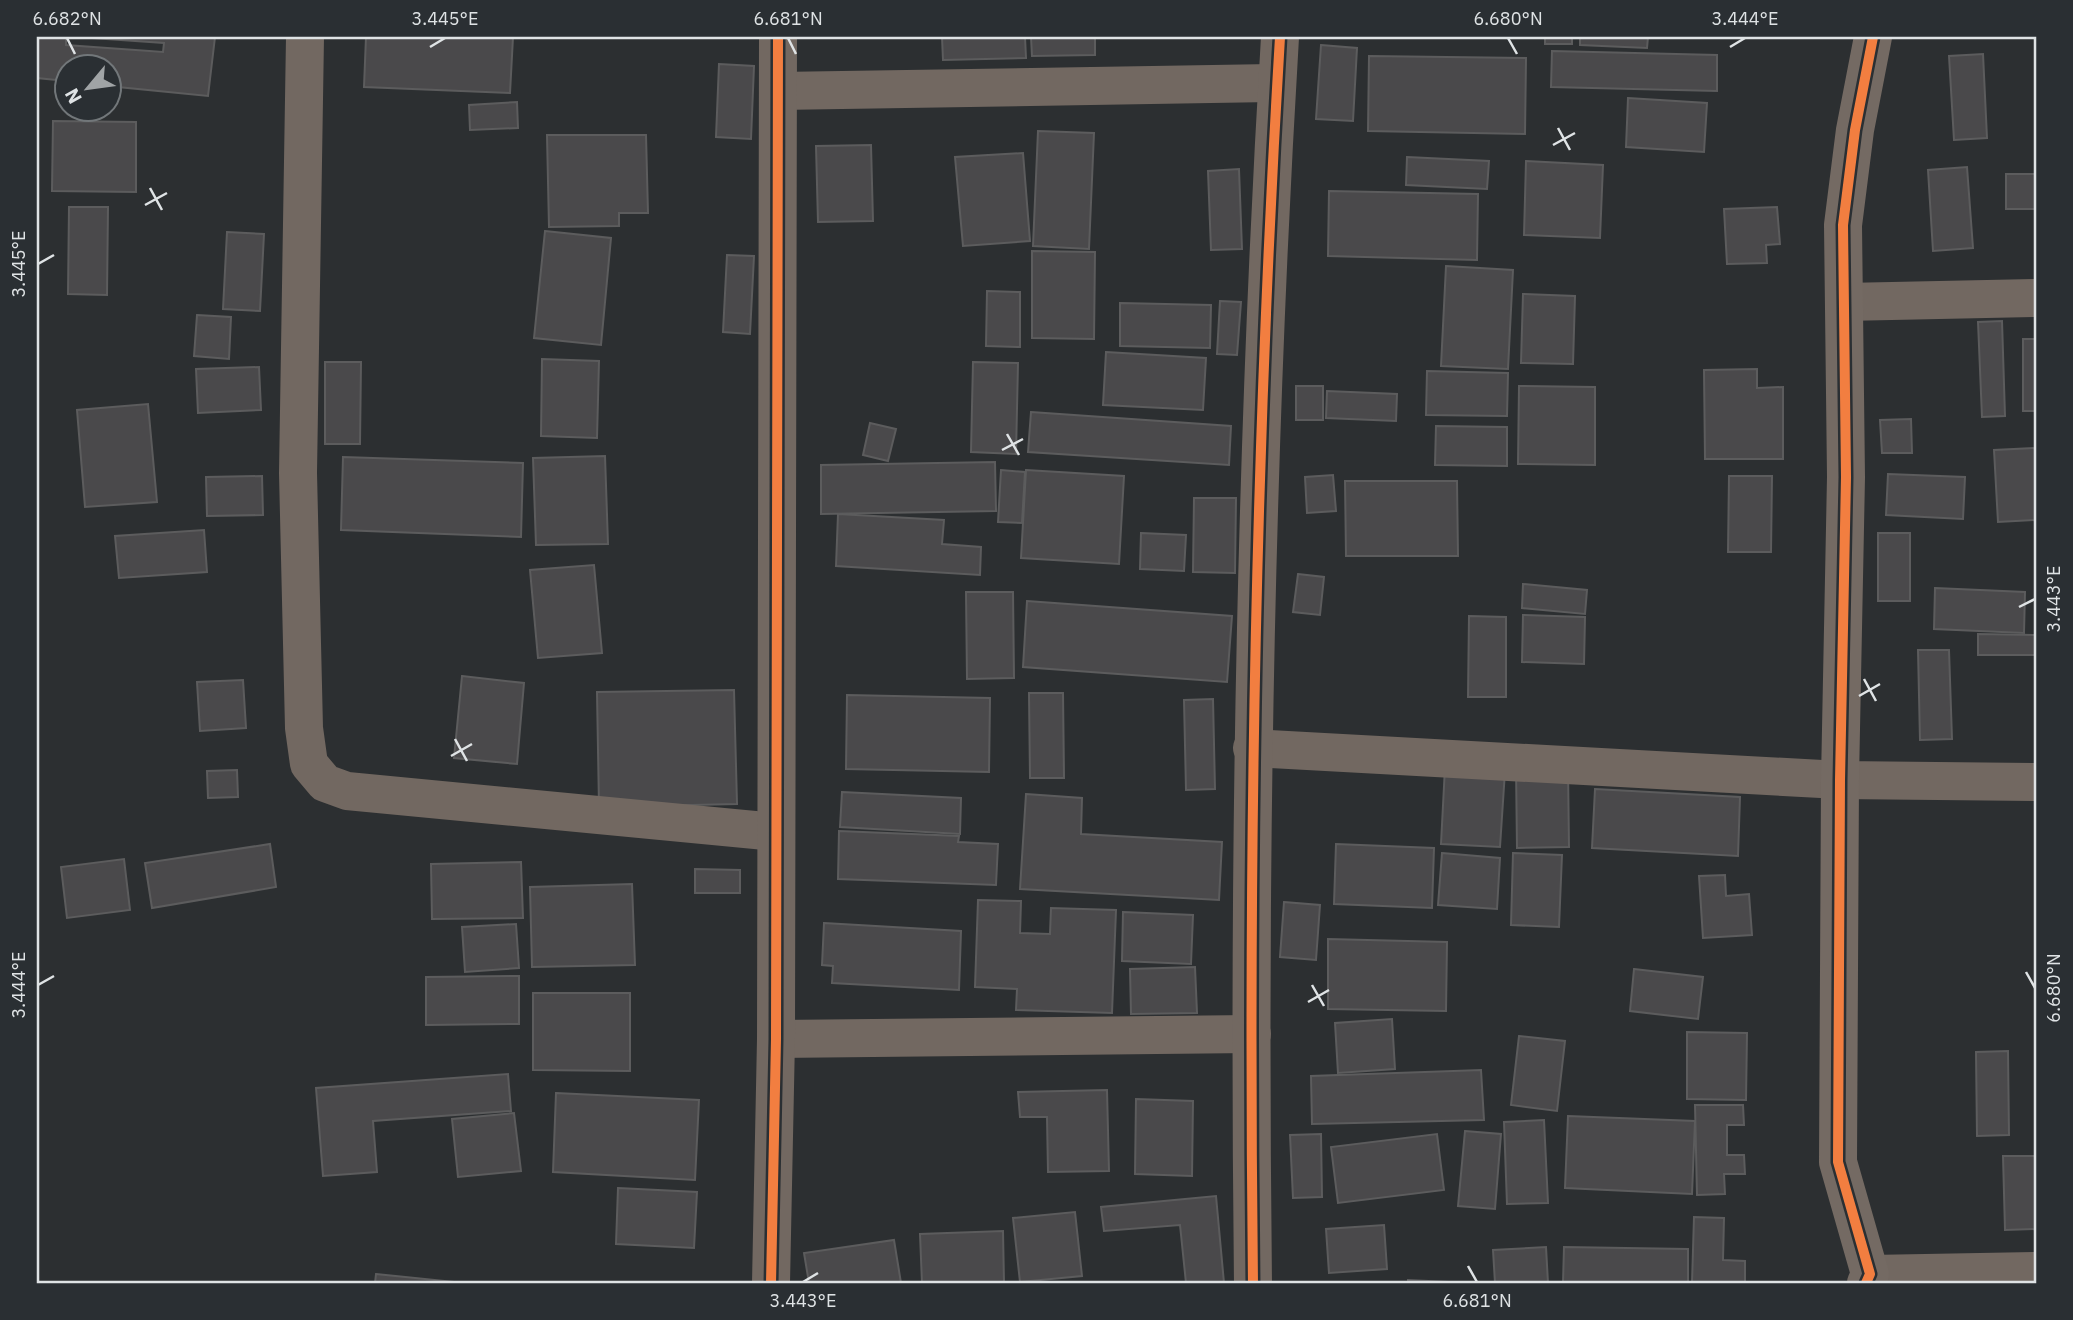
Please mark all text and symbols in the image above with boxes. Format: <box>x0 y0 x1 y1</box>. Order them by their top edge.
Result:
text: 6.682°N <box>32 7 102 30</box>
text: 3.445°E <box>411 7 479 30</box>
text: 6.681°N <box>753 7 823 30</box>
text: 6.680°N <box>1473 7 1543 30</box>
text: 3.444°E <box>1711 7 1779 30</box>
north arrow <box>52 52 122 122</box>
text: N <box>59 84 87 108</box>
text: 3.445°E <box>7 230 30 298</box>
text: 3.443°E <box>2042 565 2065 633</box>
text: 3.444°E <box>7 951 30 1019</box>
text: 6.680°N <box>2042 953 2065 1023</box>
text: 3.443°E <box>769 1289 837 1312</box>
text: 6.681°N <box>1442 1289 1512 1312</box>

